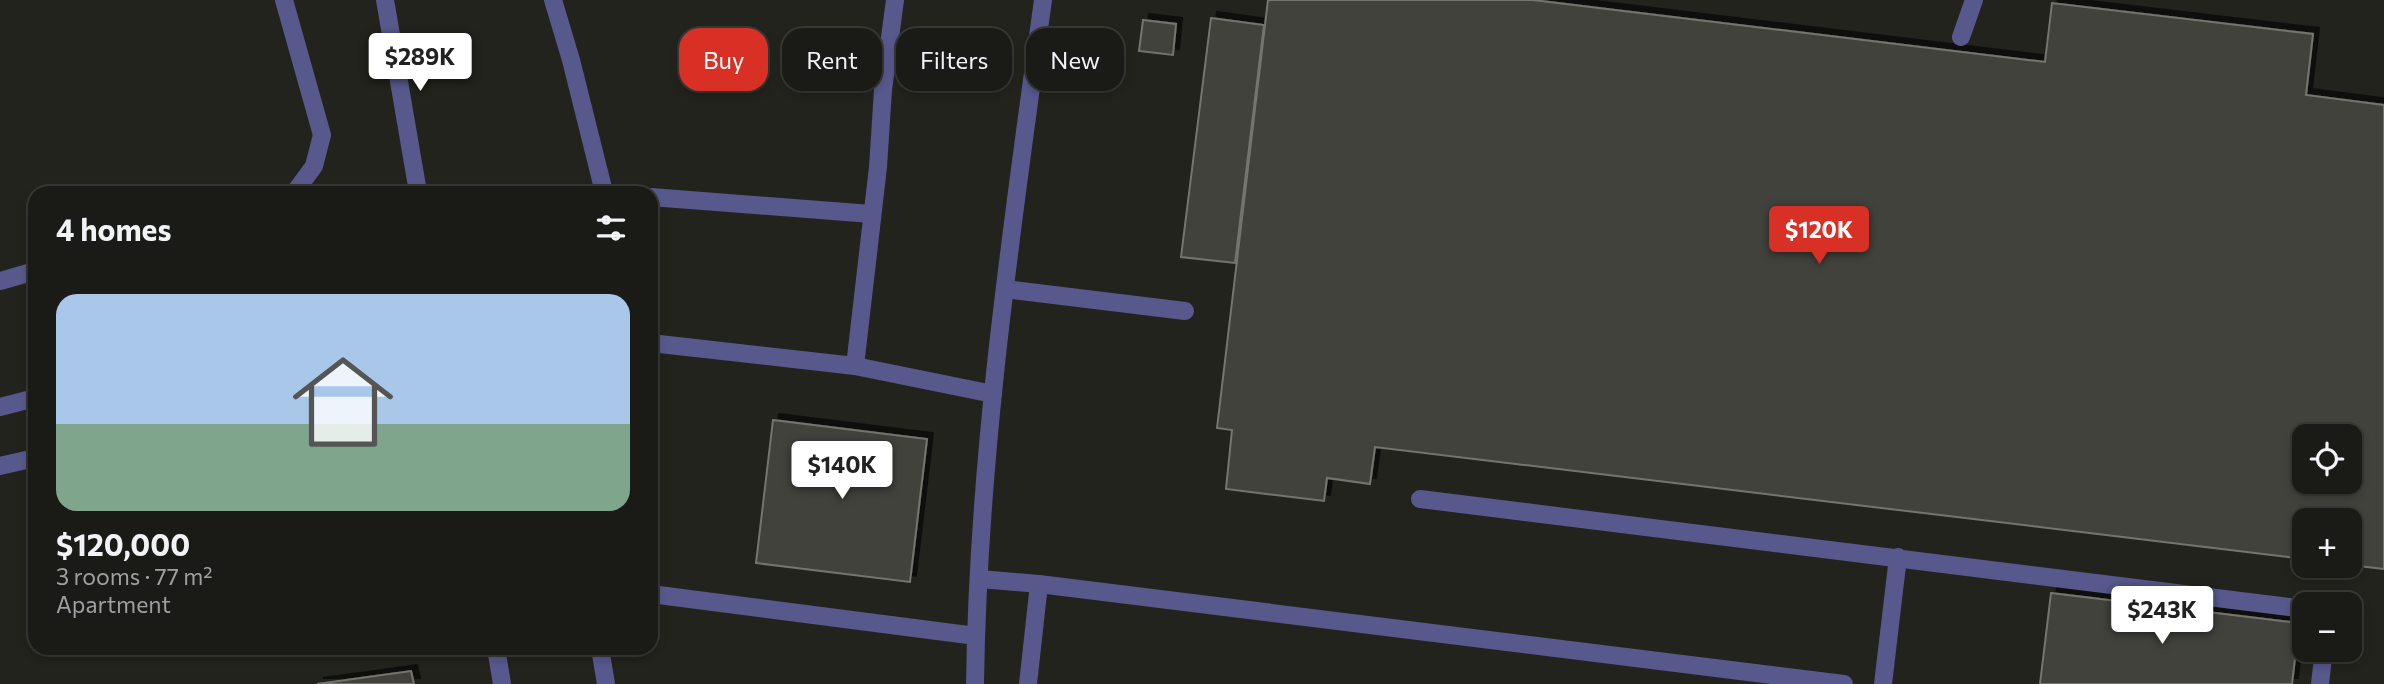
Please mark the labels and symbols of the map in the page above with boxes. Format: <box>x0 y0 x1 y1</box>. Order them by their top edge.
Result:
pin: $289K <box>371 34 469 93</box>
pin: $120K <box>1770 206 1868 266</box>
pin: $140K <box>793 442 891 501</box>
pin: $243K <box>2113 586 2211 646</box>

